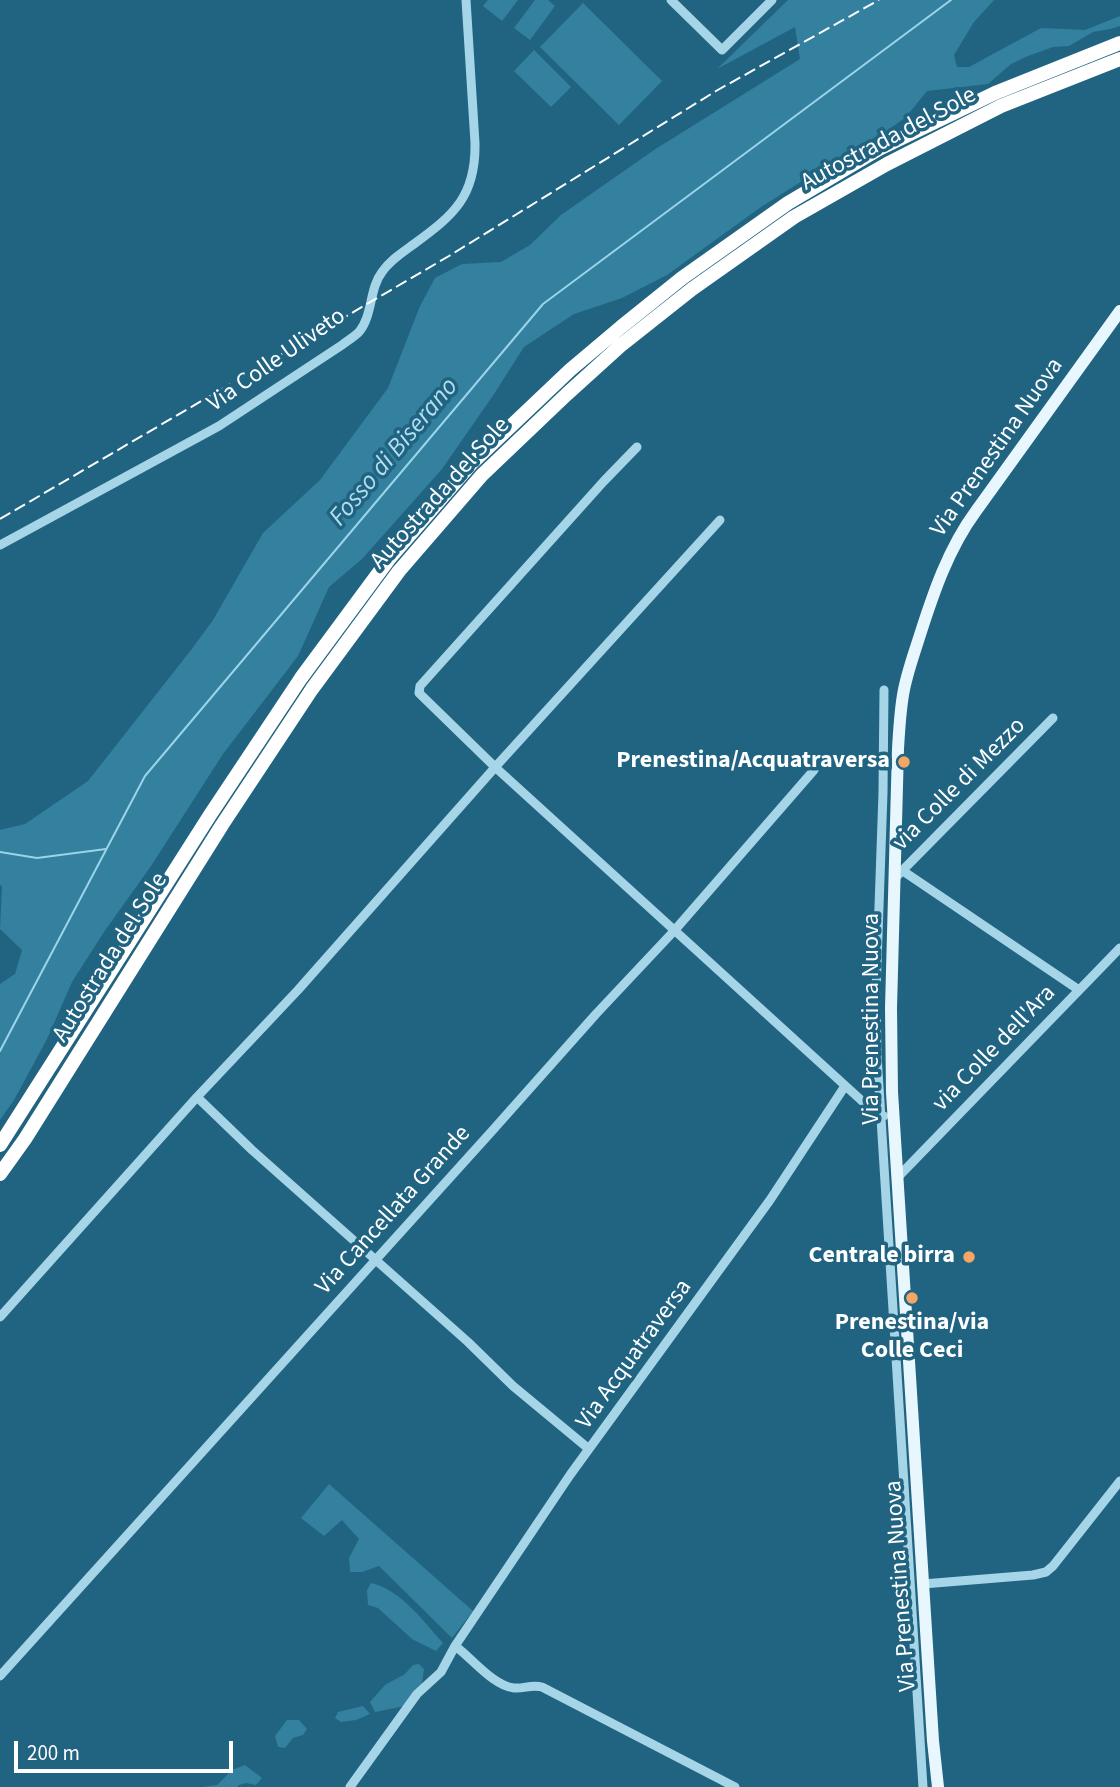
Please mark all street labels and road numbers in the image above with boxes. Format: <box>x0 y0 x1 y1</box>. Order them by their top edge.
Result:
street label: Autostrada del Sole <box>796 82 982 198</box>
street label: Via Colle Uliveto <box>202 303 352 419</box>
street label: Via Prenestina Nuova <box>925 353 1071 543</box>
street label: Autostrada del Sole <box>365 412 517 576</box>
street label: via Colle di Mezzo <box>888 713 1032 857</box>
street label: Autostrada del Sole <box>47 868 175 1048</box>
street label: Via Prenestina Nuova <box>859 913 887 1125</box>
street label: via Colle dell'Ara <box>927 980 1063 1118</box>
street label: Via Cancellata Grande <box>310 1120 478 1302</box>
street label: Via Acquatraversa <box>571 1274 699 1436</box>
street label: Via Prenestina Nuova <box>880 1479 924 1693</box>

